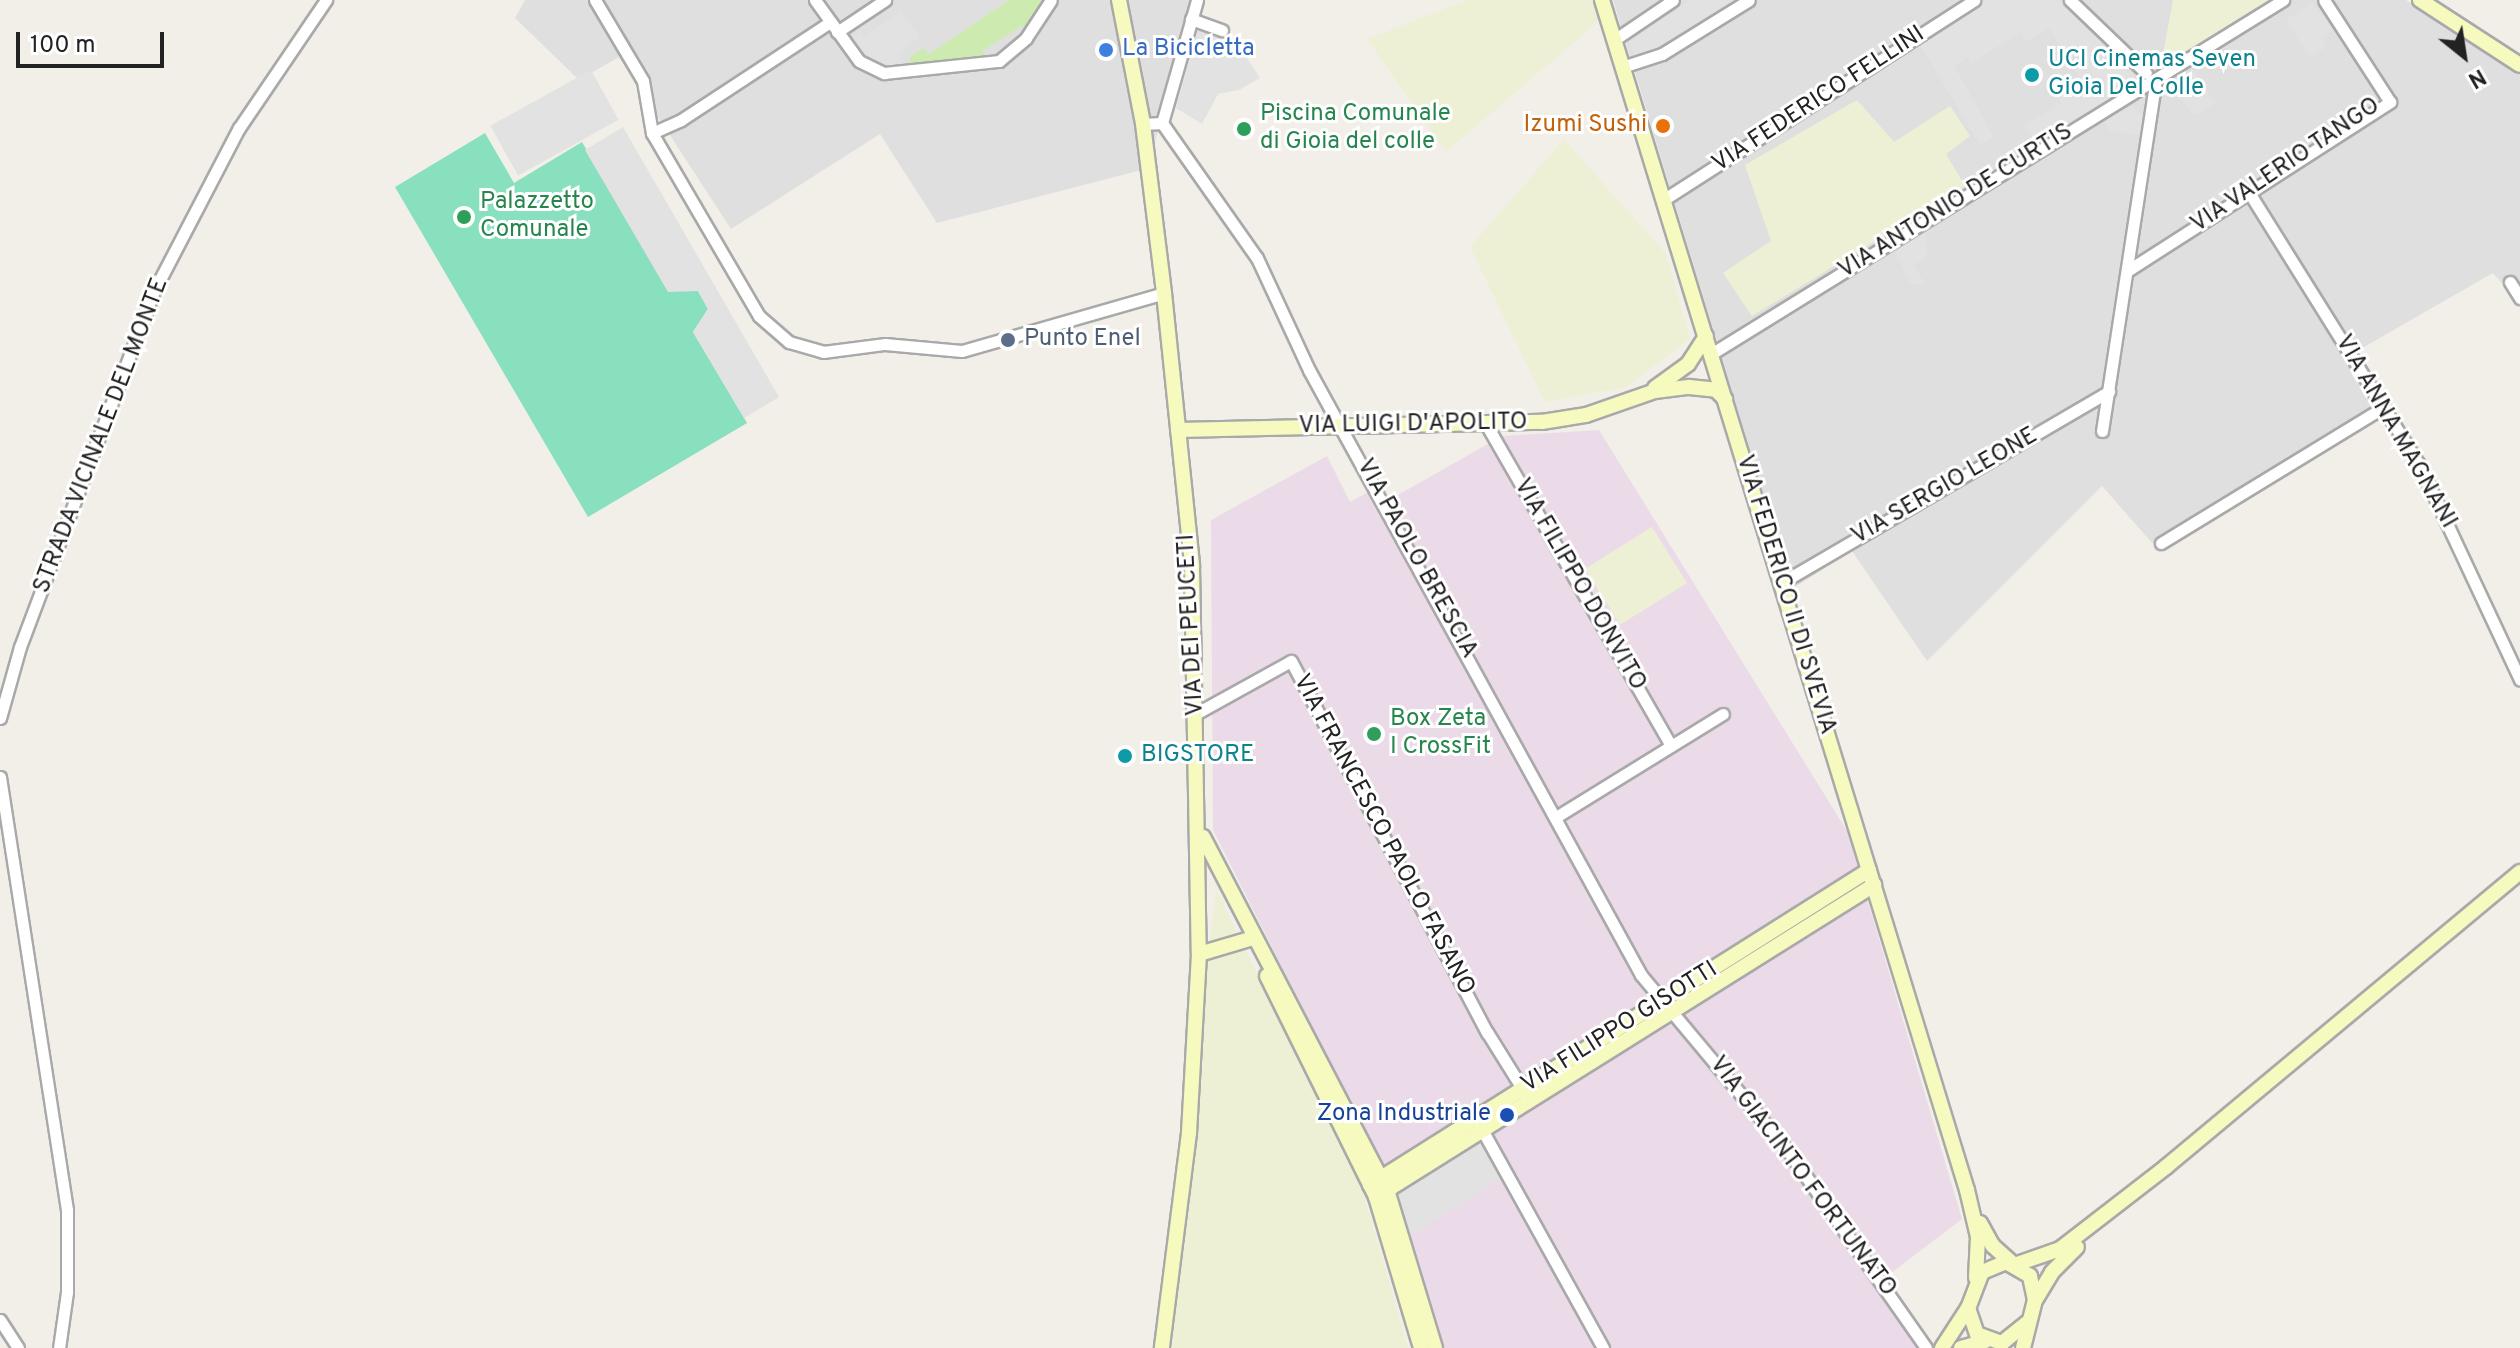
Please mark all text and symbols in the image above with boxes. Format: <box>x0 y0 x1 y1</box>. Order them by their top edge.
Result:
scale bar <box>20 16 168 66</box>
north arrow <box>2424 16 2504 96</box>
street label: VIA FEDERICO FELLINI <box>1707 20 1931 180</box>
text: 100 m <box>30 31 96 61</box>
place label: La Bicicletta <box>1122 36 1255 64</box>
marker: La Bicicletta <box>1097 41 1115 59</box>
place label: UCI Cinemas Seven Gioia Del Colle <box>2048 47 2256 103</box>
text: N <box>2463 62 2490 93</box>
marker: UCI Cinemas Seven Gioia Del Colle <box>2023 66 2041 84</box>
street label: VIA VALERIO TANGO <box>2185 91 2387 241</box>
place label: Piscina Comunale di Gioia del colle <box>1260 101 1451 157</box>
place label: Izumi Sushi <box>1524 112 1647 140</box>
marker: Izumi Sushi <box>1654 117 1672 135</box>
street label: VIA ANTONIO DE CURTIS <box>1833 118 2079 286</box>
marker: Piscina Comunale di Gioia del colle <box>1235 120 1253 138</box>
place label: Palazzetto Comunale <box>480 189 594 245</box>
marker: Palazzetto Comunale <box>455 208 473 226</box>
street label: STRADA VICINALE DEL MONTE <box>28 273 176 599</box>
place label: Punto Enel <box>1024 326 1141 354</box>
street label: VIA ANNA MAGNANI <box>2327 329 2463 535</box>
marker: Punto Enel <box>999 331 1017 349</box>
street label: VIA LUIGI D'APOLITO <box>1298 409 1528 441</box>
street label: VIA SERGIO LEONE <box>1847 422 2043 552</box>
street label: VIA FEDERICO II DI SVEVIA <box>1729 451 1841 739</box>
street label: VIA PAOLO BRESCIA <box>1349 454 1483 664</box>
street label: VIA FILIPPO DONVITO <box>1506 473 1652 697</box>
street label: VIA DEI PEUCETI <box>1173 533 1211 717</box>
street label: VIA FRANCESCO PAOLO FASANO <box>1286 669 1480 1001</box>
place label: Box Zeta I CrossFit <box>1390 706 1491 762</box>
marker: Box Zeta I CrossFit <box>1365 725 1383 743</box>
place label: BIGSTORE <box>1141 742 1254 770</box>
marker: BIGSTORE <box>1116 747 1134 765</box>
street label: VIA FILIPPO GISOTTI <box>1516 956 1724 1100</box>
street label: VIA GIACINTO FORTUNATO <box>1702 1051 1902 1303</box>
place label: Zona Industriale <box>1317 1101 1491 1129</box>
marker: Zona Industriale <box>1498 1106 1516 1124</box>

